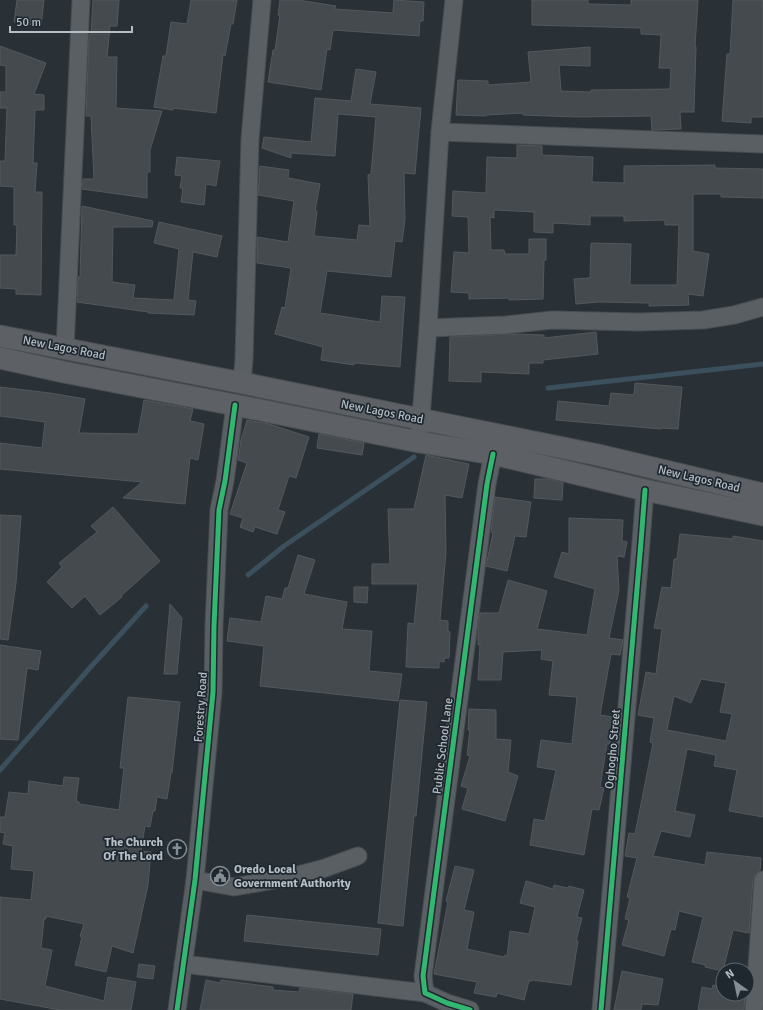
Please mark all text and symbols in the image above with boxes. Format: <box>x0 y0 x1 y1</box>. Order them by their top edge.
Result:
scale bar <box>10 8 132 34</box>
text: 50 m <box>16 15 41 30</box>
street label: New Lagos Road <box>22 333 106 363</box>
street label: New Lagos Road <box>340 397 424 427</box>
street label: New Lagos Road <box>657 462 741 496</box>
street label: Forestry Road <box>191 671 211 743</box>
street label: Public School Lane <box>430 697 456 795</box>
street label: Oghogho Street <box>602 708 624 790</box>
place label: The Church Of The Lord <box>103 835 164 864</box>
church icon: The Church Of The Lord <box>166 838 188 860</box>
place label: Oredo Local Government Authority <box>234 862 351 891</box>
public building icon: Oredo Local Government Authority <box>209 865 231 887</box>
north arrow <box>715 962 755 1002</box>
text: N <box>723 966 737 982</box>

